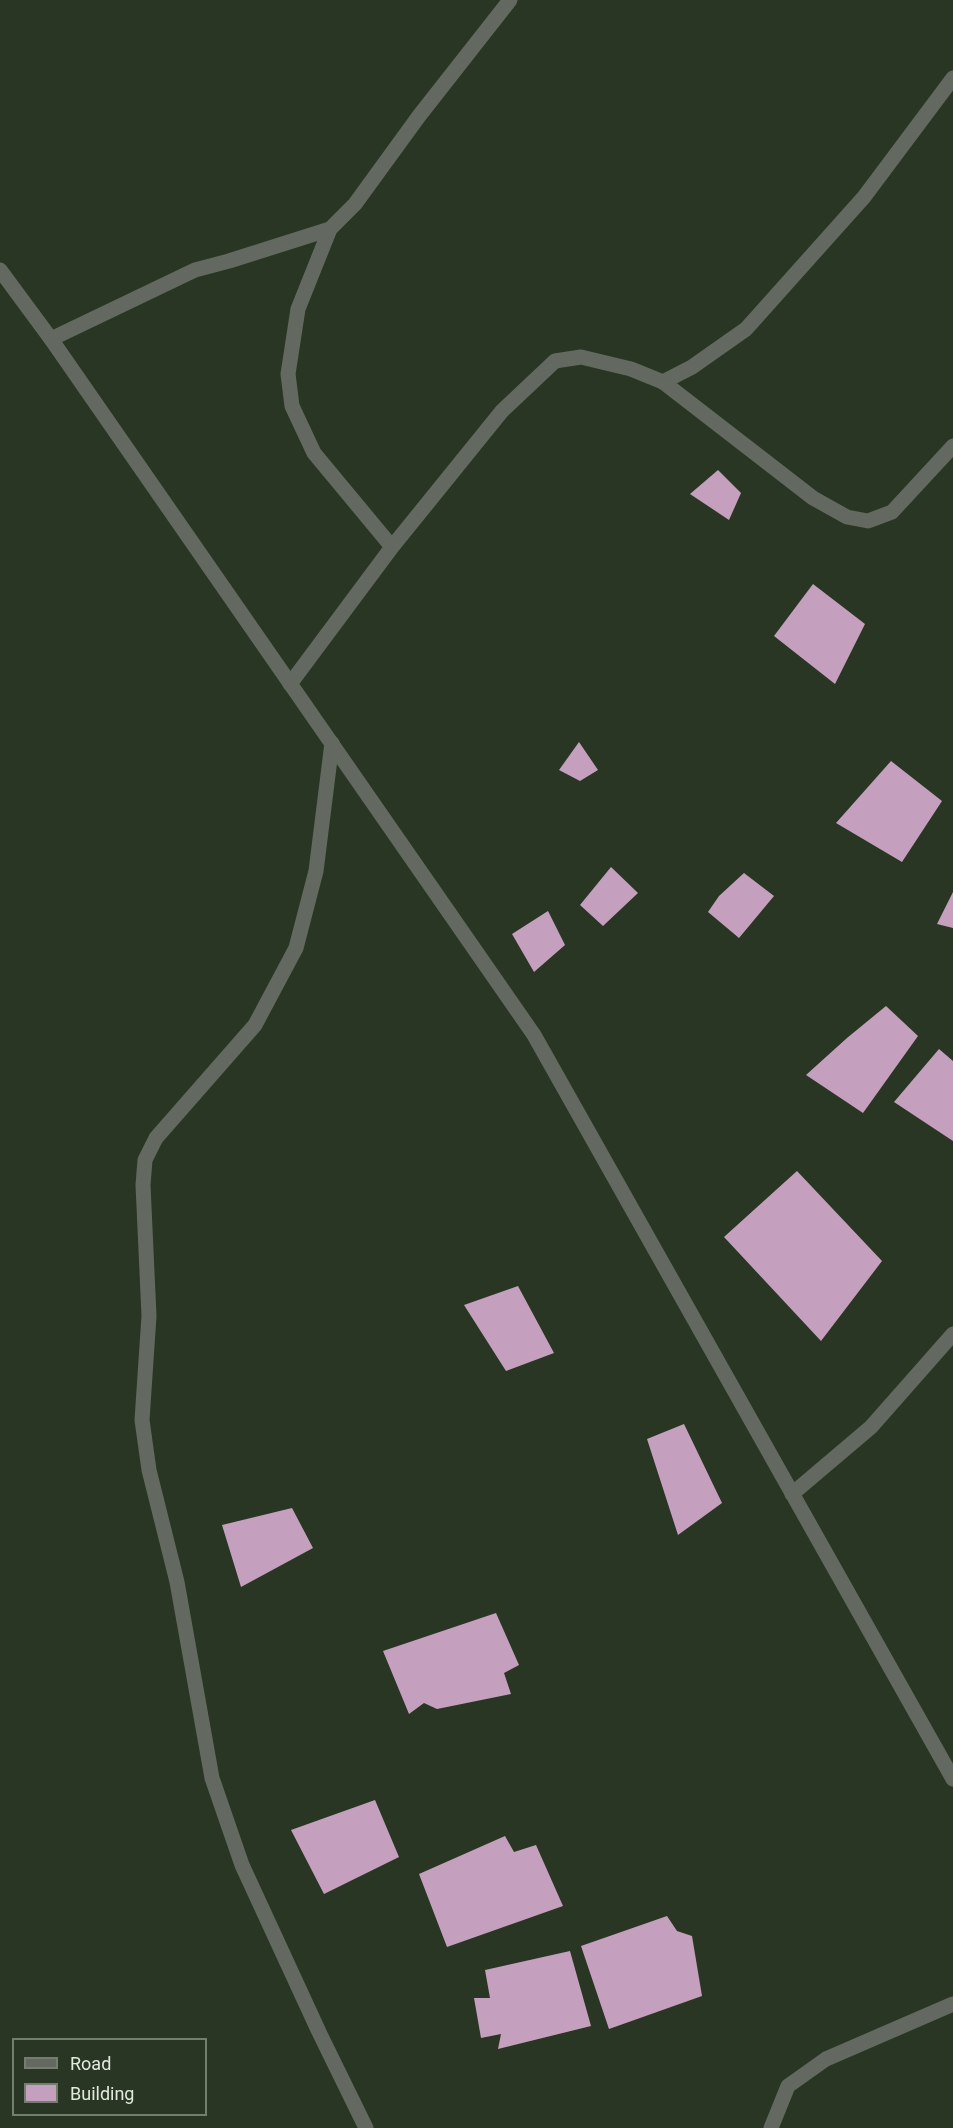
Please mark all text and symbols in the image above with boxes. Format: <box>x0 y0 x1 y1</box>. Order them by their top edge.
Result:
legend <box>12 2038 207 2116</box>
text: Road <box>70 2053 111 2074</box>
text: Building <box>70 2083 134 2104</box>

